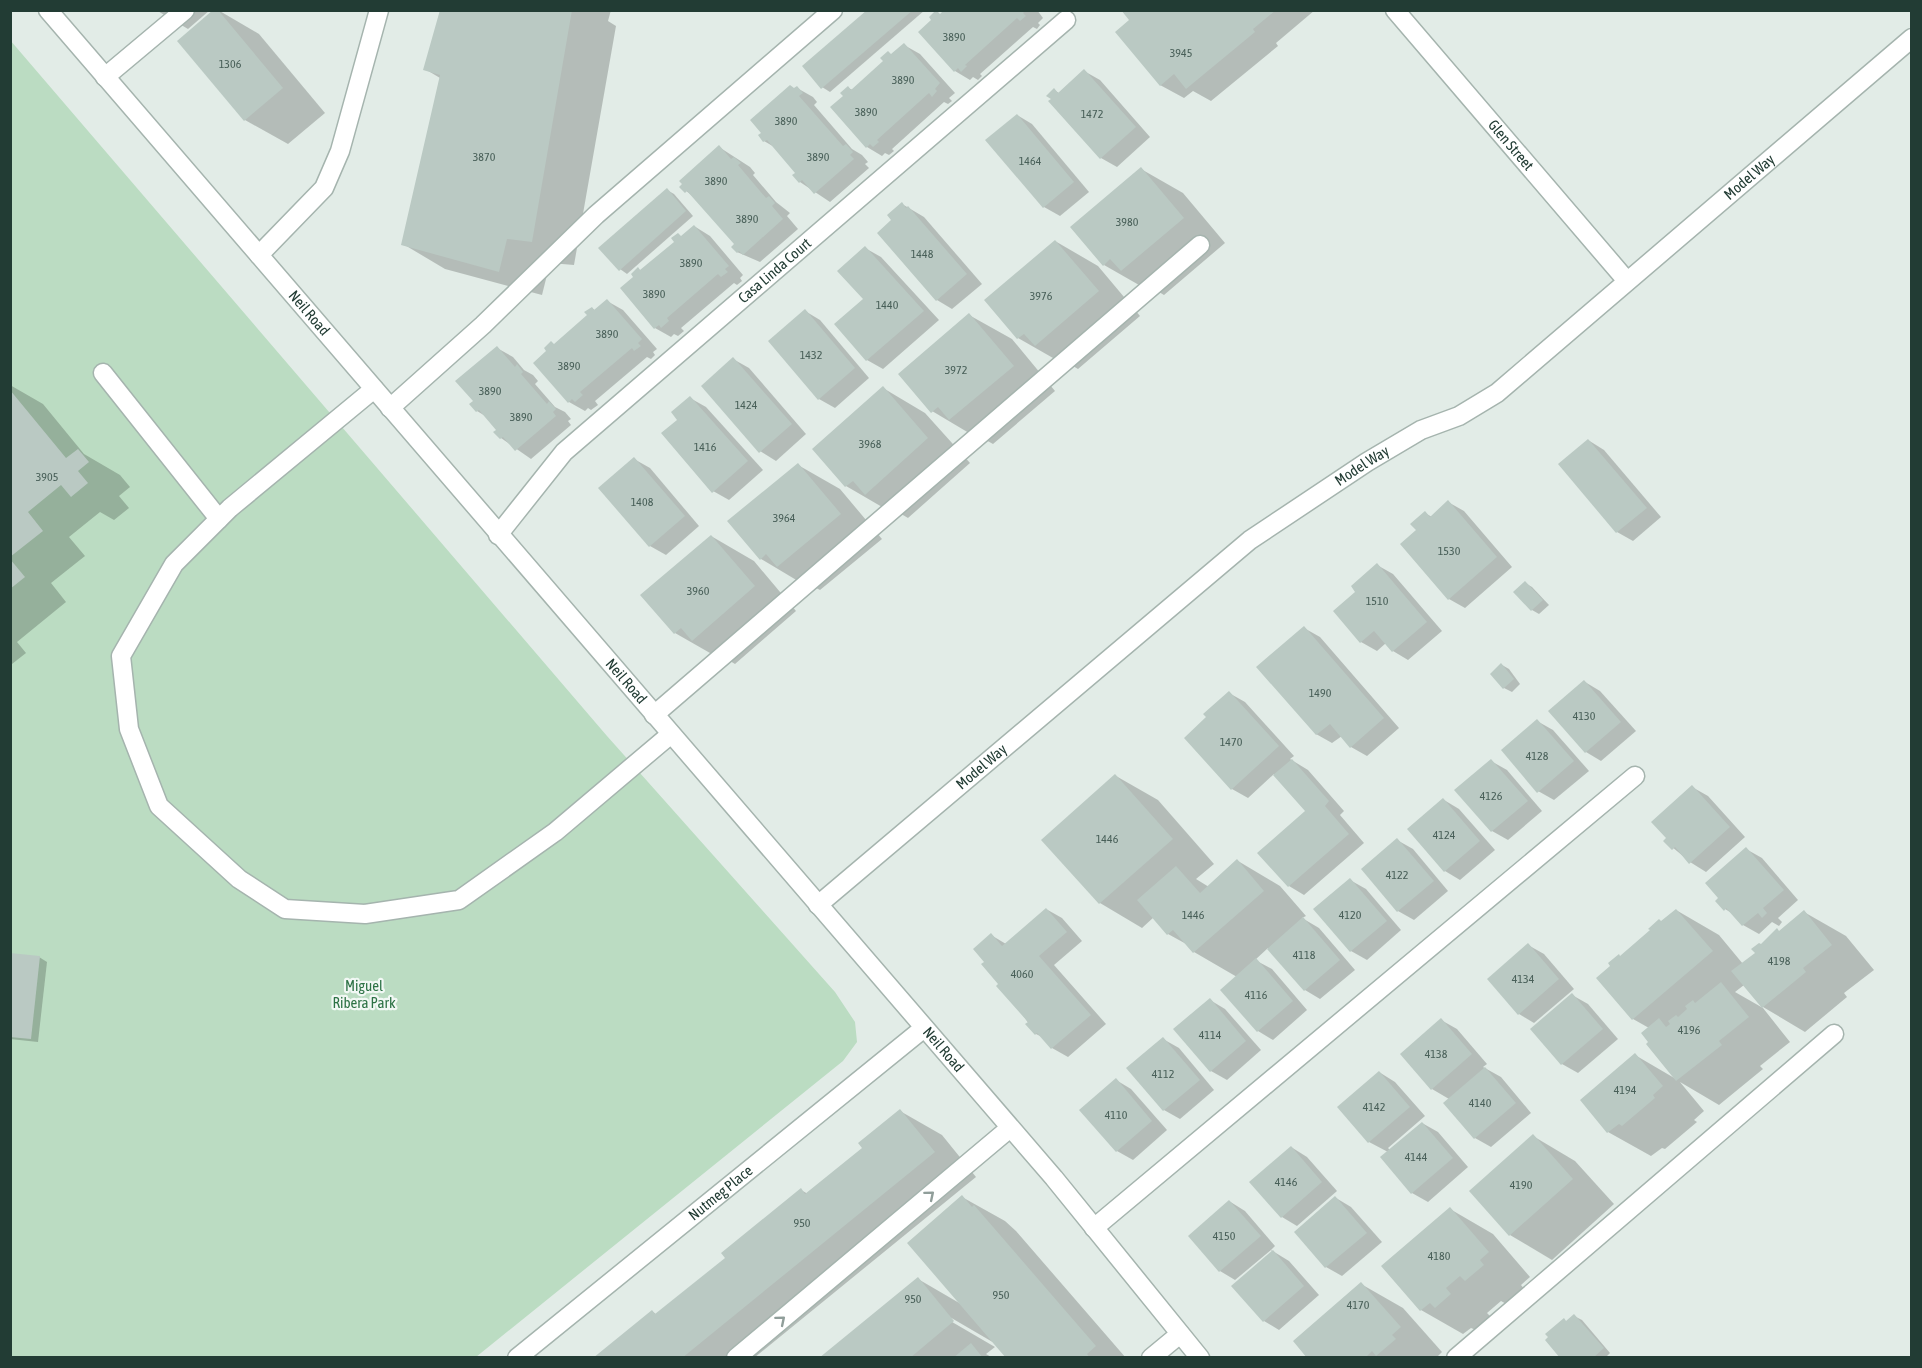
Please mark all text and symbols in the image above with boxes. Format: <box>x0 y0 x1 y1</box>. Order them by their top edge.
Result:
house number: 3890 <box>943 30 966 44</box>
house number: 3945 <box>1170 46 1192 60</box>
house number: 1306 <box>219 57 242 71</box>
house number: 3890 <box>892 73 915 87</box>
house number: 3890 <box>855 105 878 119</box>
house number: 1472 <box>1081 107 1103 121</box>
house number: 3890 <box>775 114 798 128</box>
street label: Glen Street <box>1485 116 1537 174</box>
house number: 3870 <box>473 150 496 164</box>
house number: 3890 <box>807 150 830 164</box>
street label: Model Way <box>1720 151 1778 203</box>
house number: 1464 <box>1019 154 1042 168</box>
house number: 3890 <box>705 174 728 188</box>
house number: 3890 <box>736 212 759 226</box>
house number: 3980 <box>1116 215 1139 229</box>
street label: Casa Linda Court <box>735 234 814 306</box>
house number: 1448 <box>911 247 934 261</box>
house number: 3890 <box>680 256 703 270</box>
street label: Neil Road <box>285 287 333 339</box>
house number: 3890 <box>643 287 666 301</box>
house number: 3976 <box>1030 289 1053 303</box>
house number: 1440 <box>876 298 899 312</box>
house number: 3890 <box>596 327 619 341</box>
house number: 1432 <box>800 348 822 362</box>
house number: 3890 <box>558 359 581 373</box>
house number: 3972 <box>945 363 967 377</box>
house number: 3890 <box>479 384 502 398</box>
house number: 1424 <box>735 398 758 412</box>
house number: 3890 <box>510 410 533 424</box>
house number: 3968 <box>859 437 882 451</box>
house number: 1416 <box>694 440 717 454</box>
street label: Model Way <box>1332 442 1392 489</box>
house number: 3905 <box>36 470 58 484</box>
house number: 1408 <box>631 495 654 509</box>
house number: 3964 <box>773 511 796 525</box>
house number: 1530 <box>1438 544 1461 558</box>
house number: 3960 <box>687 584 710 598</box>
house number: 1510 <box>1366 594 1389 608</box>
street label: Neil Road <box>603 655 651 707</box>
house number: 1490 <box>1309 686 1332 700</box>
house number: 4130 <box>1573 709 1596 723</box>
house number: 1470 <box>1220 735 1243 749</box>
street label: Model Way <box>952 740 1010 793</box>
house number: 4128 <box>1526 749 1549 763</box>
house number: 4126 <box>1480 789 1503 803</box>
house number: 4124 <box>1433 828 1456 842</box>
house number: 1446 <box>1096 832 1119 846</box>
house number: 4122 <box>1386 868 1408 882</box>
house number: 1446 <box>1182 908 1205 922</box>
house number: 4120 <box>1339 908 1362 922</box>
house number: 4118 <box>1293 948 1316 962</box>
house number: 4198 <box>1768 954 1791 968</box>
house number: 4060 <box>1011 967 1034 981</box>
house number: 4134 <box>1512 972 1535 986</box>
park label: Miguel Ribera Park <box>332 977 396 1011</box>
house number: 4116 <box>1245 988 1268 1002</box>
street label: Neil Road <box>920 1023 968 1075</box>
house number: 4196 <box>1678 1023 1701 1037</box>
house number: 4114 <box>1199 1028 1222 1042</box>
house number: 4138 <box>1425 1047 1448 1061</box>
house number: 4112 <box>1152 1067 1174 1081</box>
house number: 4194 <box>1614 1083 1637 1097</box>
house number: 4140 <box>1469 1096 1492 1110</box>
house number: 4142 <box>1363 1100 1385 1114</box>
house number: 4110 <box>1105 1108 1128 1122</box>
house number: 4144 <box>1405 1150 1428 1164</box>
street label: Nutmeg Place <box>685 1162 756 1224</box>
house number: 4146 <box>1275 1175 1298 1189</box>
house number: 4190 <box>1510 1178 1533 1192</box>
one-way arrow <box>923 1191 934 1202</box>
house number: 950 <box>794 1216 811 1230</box>
house number: 4150 <box>1213 1229 1236 1243</box>
house number: 4180 <box>1428 1249 1451 1263</box>
house number: 950 <box>993 1288 1010 1302</box>
house number: 950 <box>905 1292 922 1306</box>
house number: 4170 <box>1347 1298 1370 1312</box>
one-way arrow <box>774 1316 785 1327</box>

